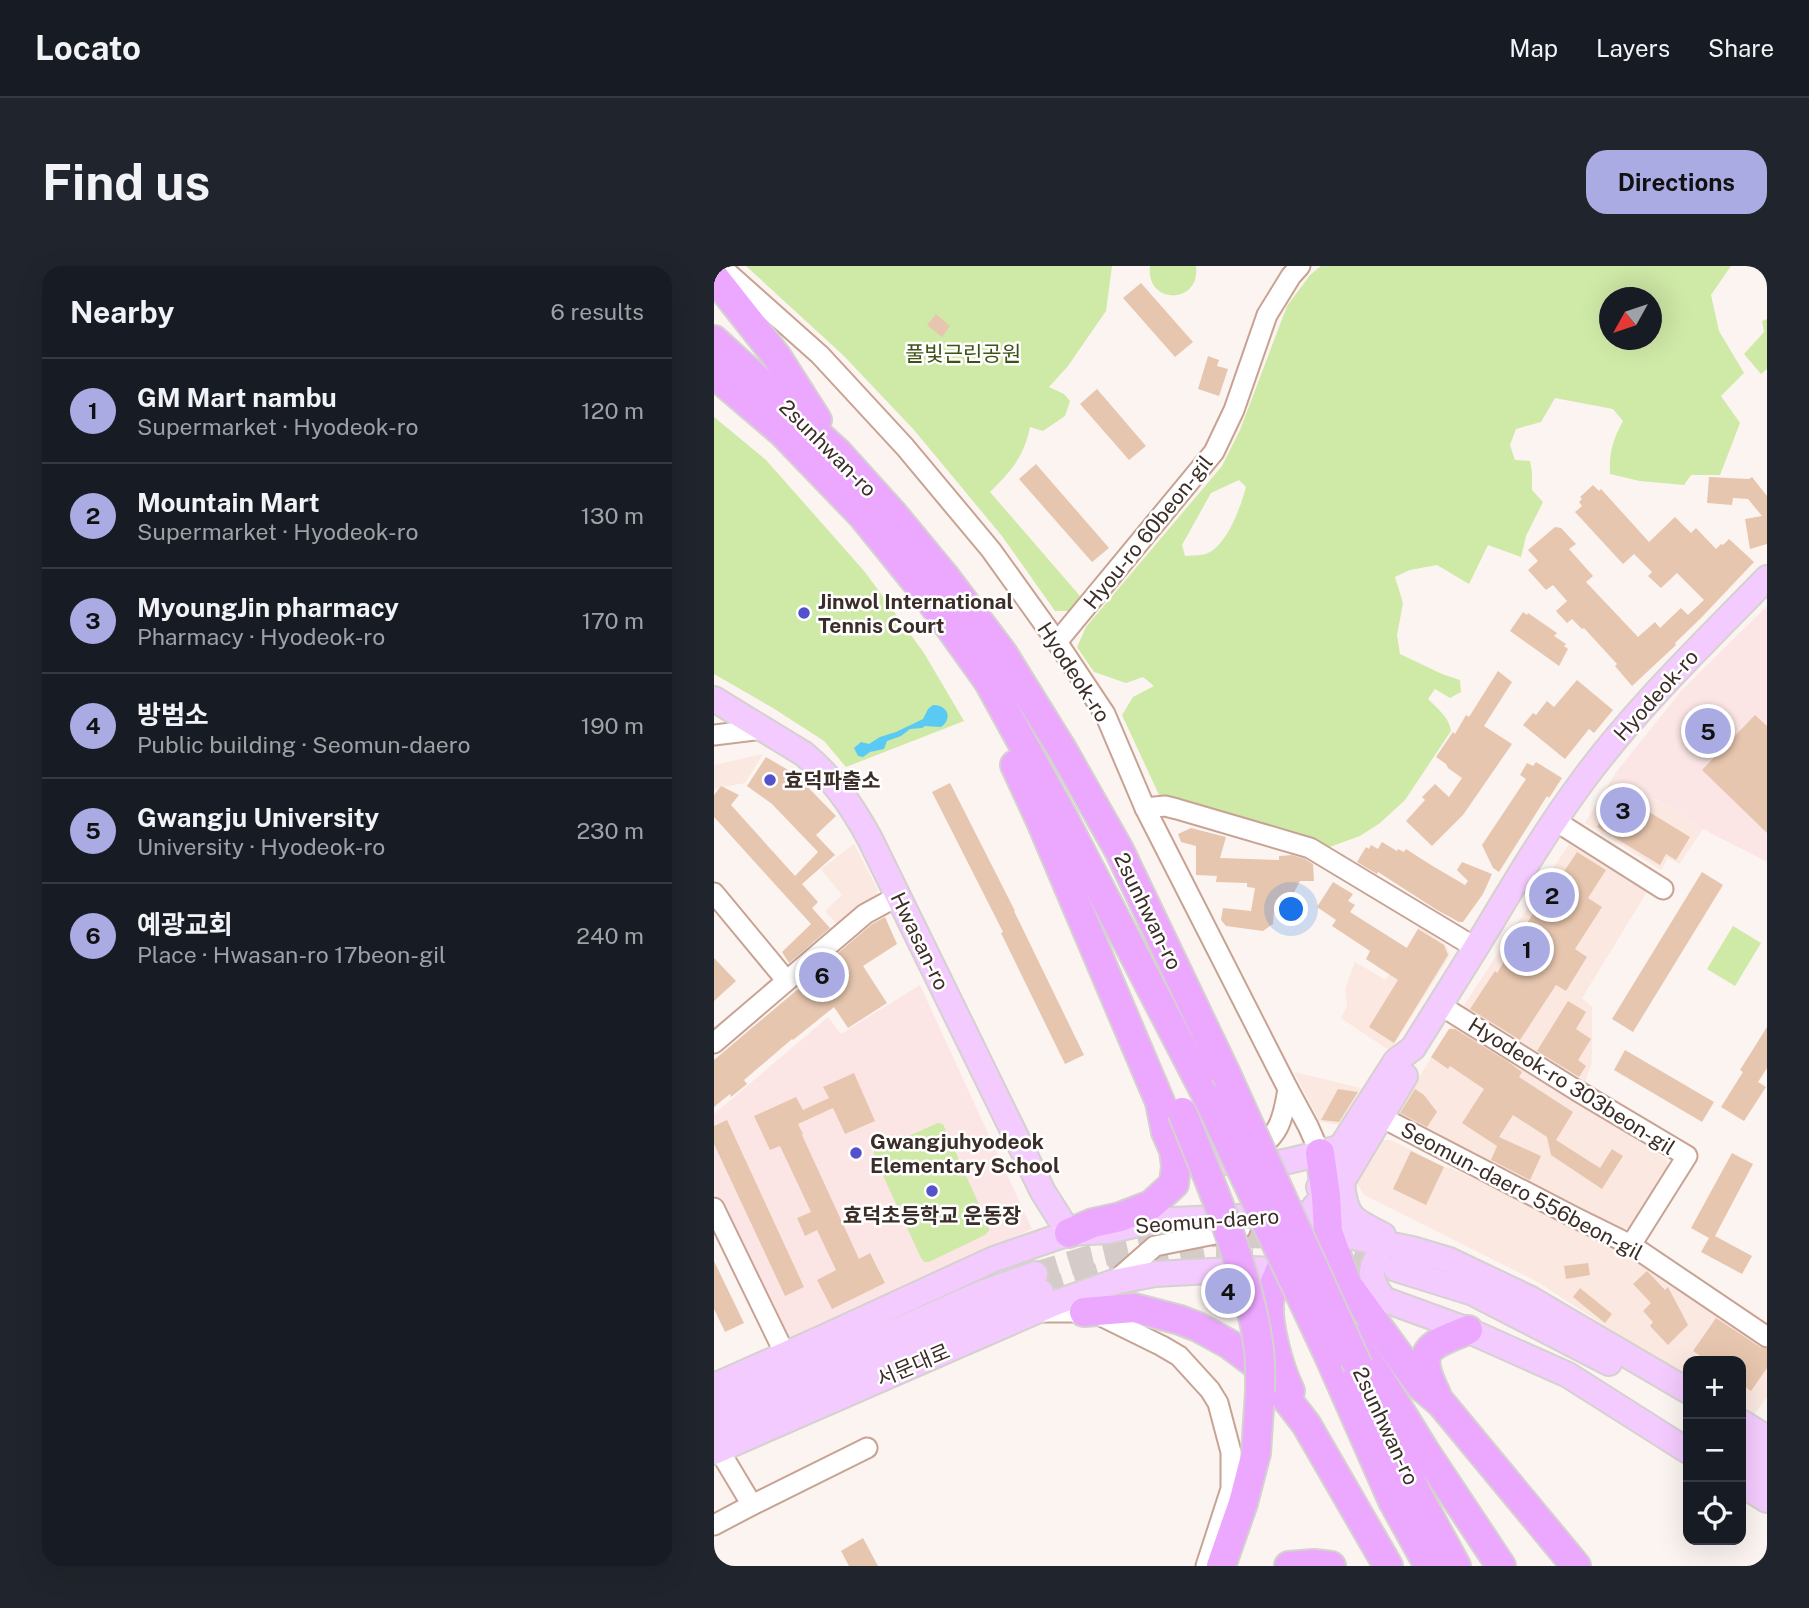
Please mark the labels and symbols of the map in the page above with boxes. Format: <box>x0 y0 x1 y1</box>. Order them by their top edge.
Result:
north arrow <box>1599 287 1662 350</box>
park label: 풀빛근린공원 <box>905 341 1021 366</box>
street label: 2sunhwan-ro <box>774 394 882 502</box>
street label: Hyou-ro 60beon-gil <box>1078 450 1218 614</box>
place label: Jinwol International Tennis Court <box>818 589 1013 638</box>
marker: Jinwol International Tennis Court <box>796 605 812 621</box>
street label: Hyodeok-ro <box>1032 617 1116 727</box>
street label: Hyodeok-ro <box>1608 644 1704 746</box>
pin: 5 <box>1685 705 1731 757</box>
place label: 효덕파출소 <box>784 768 881 793</box>
marker: 효덕파출소 <box>762 772 778 788</box>
pin: 3 <box>1600 784 1646 836</box>
street label: 2sunhwan-ro <box>1109 848 1187 974</box>
pin: 2 <box>1529 869 1575 921</box>
street label: Hwasan-ro <box>886 888 954 994</box>
your location <box>1274 892 1308 926</box>
pin: 1 <box>1504 923 1550 975</box>
pin: 6 <box>799 949 845 1001</box>
street label: Hyodeok-ro 303beon-gil <box>1464 1012 1680 1160</box>
street label: Seomun-daero 556beon-gil <box>1397 1116 1647 1266</box>
place label: Gwangjuhyodeok Elementary School <box>870 1129 1060 1178</box>
marker: Gwangjuhyodeok Elementary School <box>848 1145 864 1161</box>
marker: 효덕초등학교 운동장 <box>924 1183 940 1199</box>
place label: 효덕초등학교 운동장 <box>843 1203 1021 1228</box>
street label: Seomun-daero <box>1134 1203 1280 1239</box>
pin: 4 <box>1205 1265 1251 1317</box>
street label: 서문대로 <box>873 1338 953 1392</box>
street label: 2sunhwan-ro <box>1348 1363 1424 1489</box>

